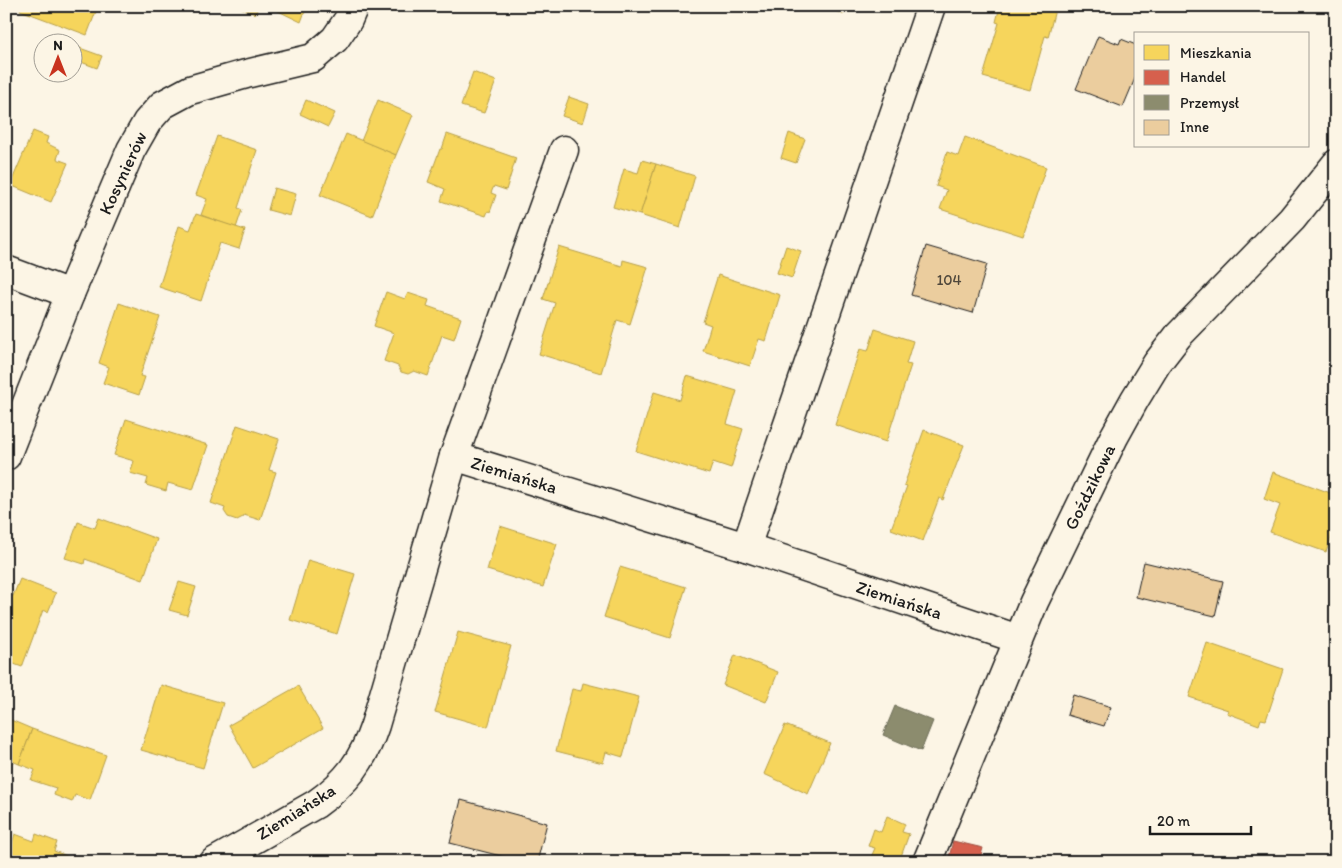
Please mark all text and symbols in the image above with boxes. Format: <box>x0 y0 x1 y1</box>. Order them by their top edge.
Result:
north arrow <box>32 32 82 82</box>
legend <box>1134 32 1310 148</box>
text: N <box>53 37 63 54</box>
text: Mieszkania <box>1180 44 1252 62</box>
text: Handel <box>1180 68 1227 86</box>
text: Przemysł <box>1180 94 1240 112</box>
text: Inne <box>1180 118 1209 136</box>
street label: Kosynierów <box>94 128 152 218</box>
house number: 104 <box>936 271 962 289</box>
street label: Goździkowa <box>1060 440 1120 533</box>
street label: Ziemiańska <box>468 451 560 499</box>
street label: Ziemiańska <box>853 576 945 624</box>
street label: Ziemiańska <box>252 779 340 845</box>
scale bar <box>1150 803 1251 835</box>
text: 20 m <box>1157 812 1191 830</box>

